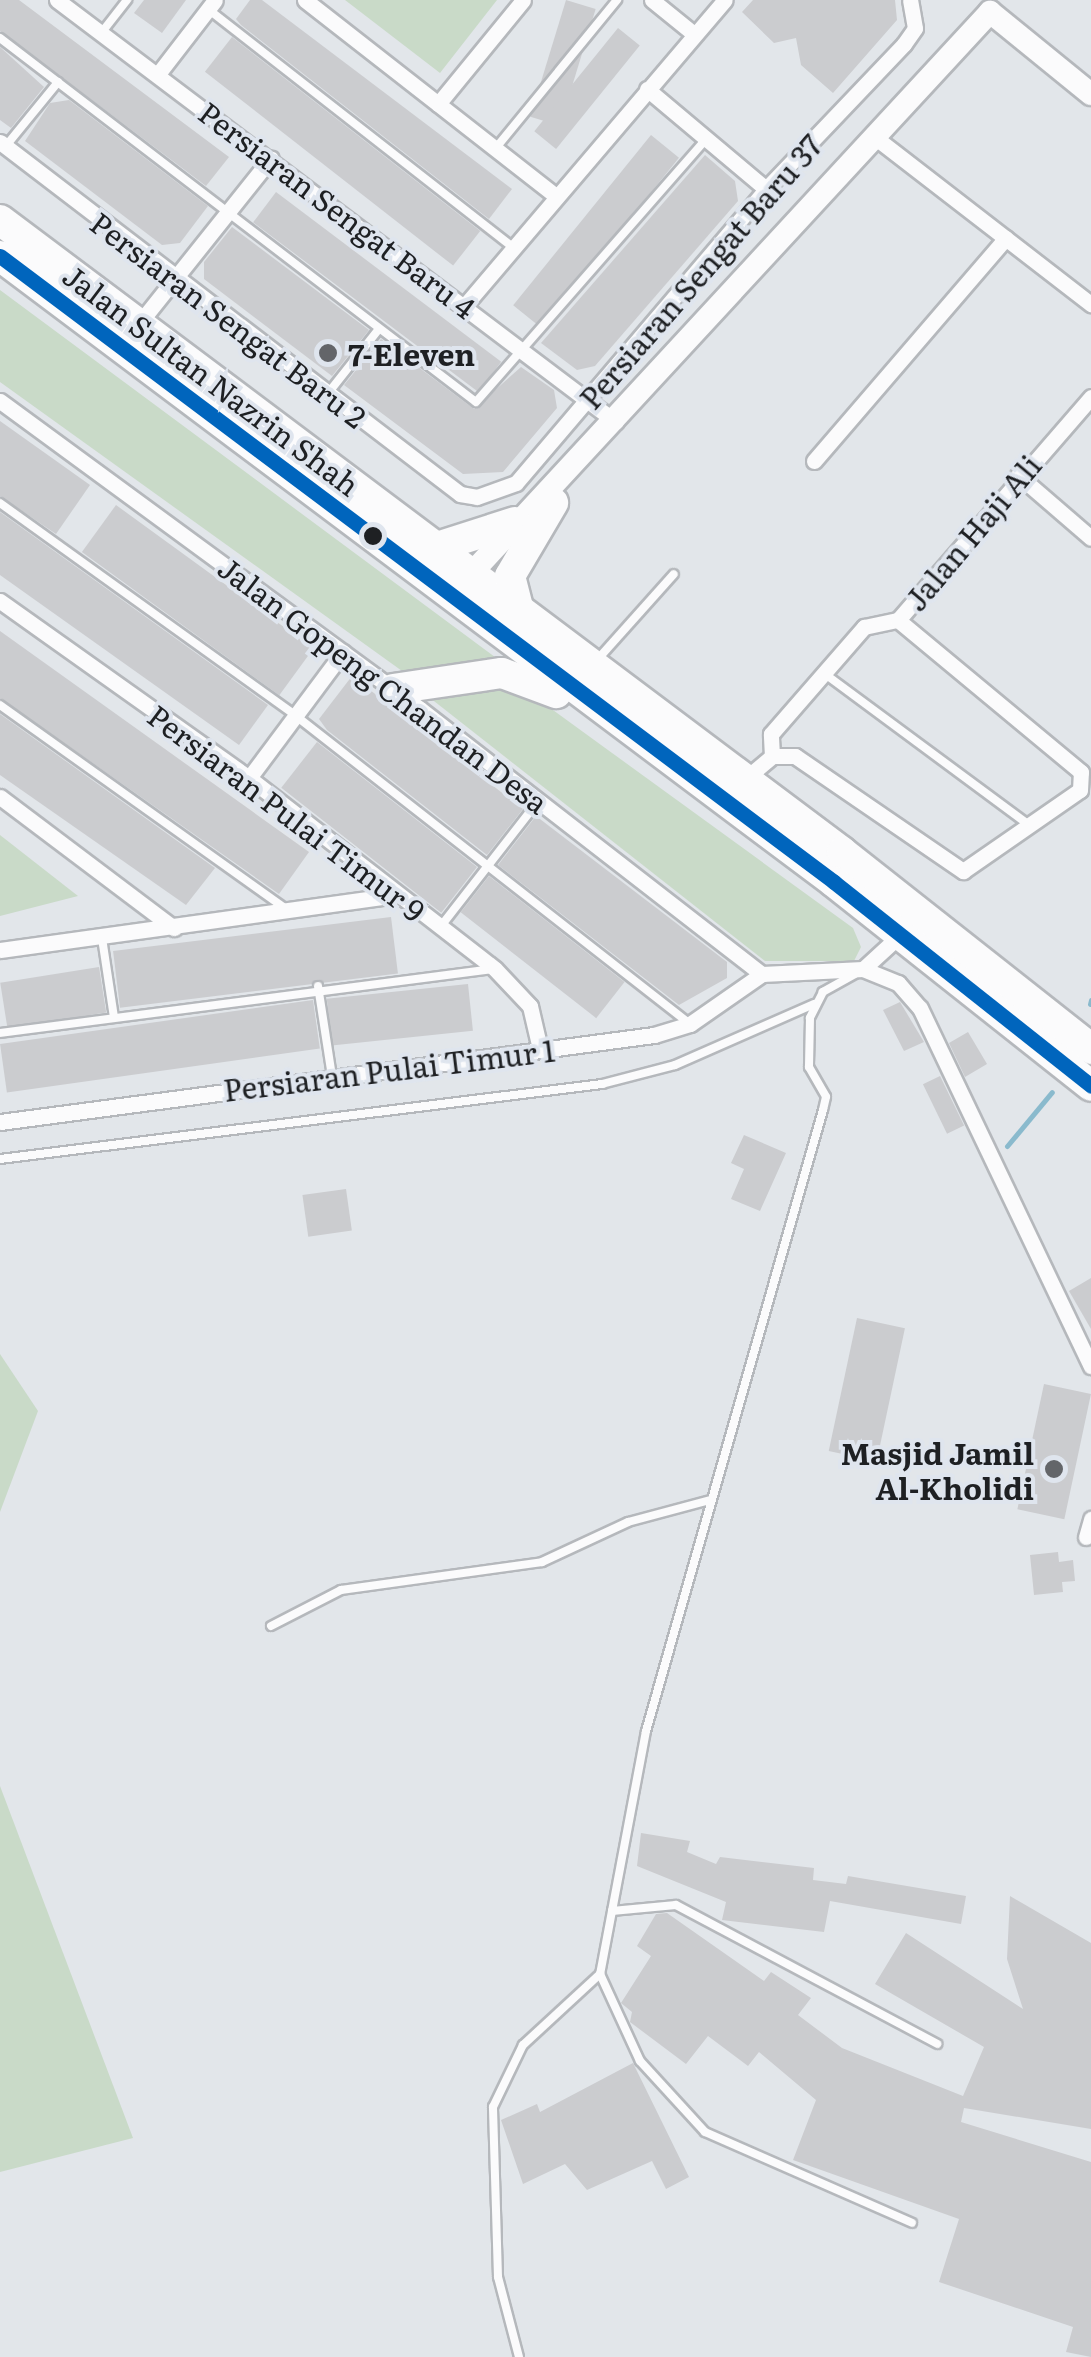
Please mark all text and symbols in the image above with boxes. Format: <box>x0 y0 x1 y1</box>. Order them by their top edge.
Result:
street label: Persiaran Sengat Baru 4 <box>193 93 483 325</box>
street label: Persiaran Sengat Baru 37 <box>571 127 829 415</box>
street label: Persiaran Sengat Baru 2 <box>84 204 374 434</box>
street label: Jalan Sultan Nazrin Shah <box>57 256 367 502</box>
place label: 7-Eleven <box>348 335 475 371</box>
marker: 7-Eleven <box>317 342 339 364</box>
street label: Jalan Haji Ali <box>897 447 1047 617</box>
unlabelled marker <box>363 526 383 546</box>
street label: Jalan Gopeng Chandan Desa <box>212 548 556 820</box>
street label: Persiaran Pulai Timur 9 <box>142 696 432 928</box>
street label: Persiaran Pulai Timur 1 <box>221 1031 557 1107</box>
place label: Masjid Jamil Al-Kholidi <box>841 1434 1034 1504</box>
marker: Masjid Jamil Al-Kholidi <box>1043 1458 1065 1480</box>

